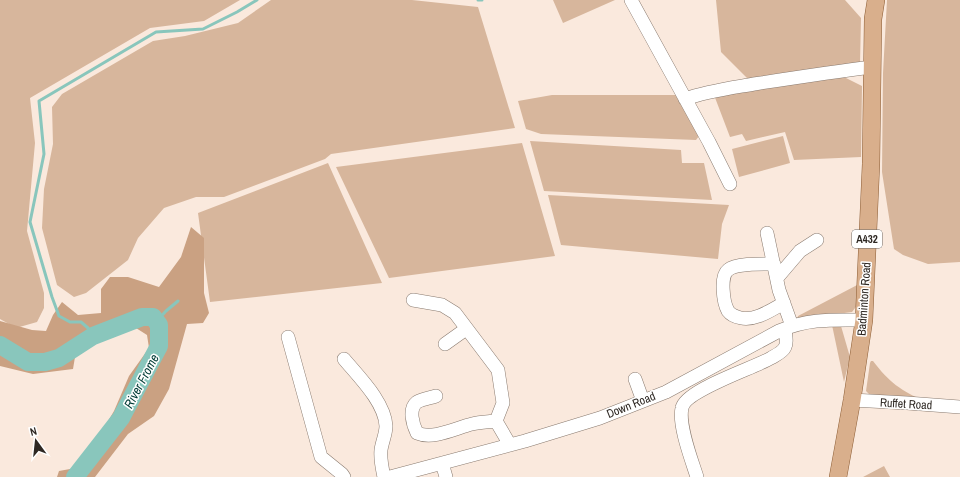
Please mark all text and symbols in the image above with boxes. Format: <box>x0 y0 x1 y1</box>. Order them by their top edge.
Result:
road number: A432 <box>852 230 882 248</box>
street label: Badminton Road <box>853 262 875 336</box>
water label: River Frome <box>120 351 163 411</box>
street label: Down Road <box>604 388 658 422</box>
street label: Ruffet Road <box>879 395 933 413</box>
north arrow <box>16 421 56 461</box>
text: N <box>28 424 38 439</box>

